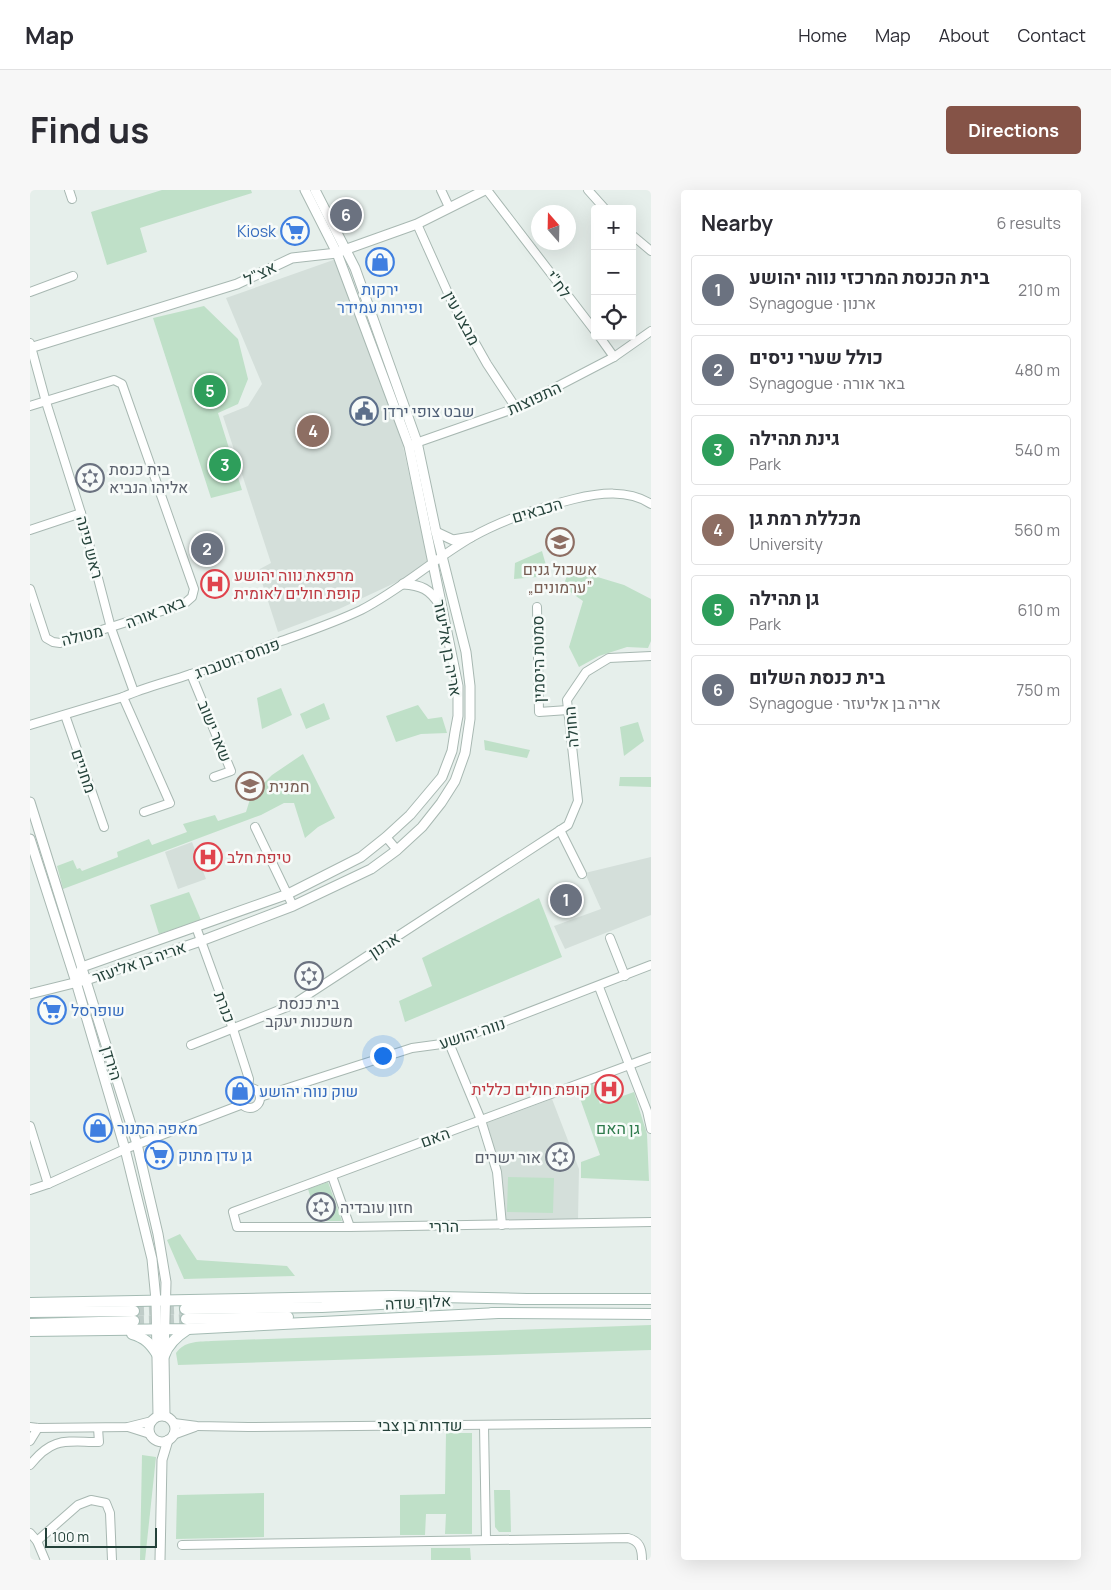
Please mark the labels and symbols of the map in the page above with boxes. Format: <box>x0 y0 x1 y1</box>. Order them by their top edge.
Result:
pin: 6 <box>330 196 362 234</box>
north arrow <box>531 205 576 250</box>
supermarket icon: Kiosk <box>280 216 310 246</box>
place label: Kiosk <box>237 220 277 242</box>
shop icon: ירקות ופירות עמידר <box>365 247 395 277</box>
street label: אצ"ל <box>240 256 280 290</box>
street label: לח"י <box>541 266 577 302</box>
place label: ירקות ופירות עמידר <box>337 278 423 318</box>
street label: מבצע עין <box>439 287 485 349</box>
pin: 5 <box>194 372 226 410</box>
street label: התפוצות <box>503 376 565 420</box>
public building icon: שבט צופי ירדן <box>349 396 379 426</box>
place label: שבט צופי ירדן <box>383 400 474 422</box>
pin: 4 <box>297 412 329 450</box>
pin: 3 <box>209 446 241 484</box>
place label: בית כנסת אליהו הנביא <box>109 458 188 498</box>
synagogue icon: בית כנסת אליהו הנביא <box>75 463 105 493</box>
street label: הכבאים <box>509 492 565 528</box>
street label: ראש פינה <box>71 513 109 581</box>
school or university icon: אשכול גנים „ערמונים” <box>545 527 575 557</box>
pin: 2 <box>191 530 223 568</box>
place label: אשכול גנים „ערמונים” <box>523 558 597 598</box>
place label: מרפאת נווה יהושע קופת חולים לאומית <box>234 564 361 604</box>
hospital icon: מרפאת נווה יהושע קופת חולים לאומית <box>200 569 230 599</box>
street label: באר אורה <box>122 590 188 633</box>
street label: אריה בן אליעזר <box>429 598 467 698</box>
street label: סמטת היסמין <box>526 615 550 703</box>
street label: מטולה <box>59 619 105 651</box>
street label: פנחס רוטנברג <box>191 632 283 684</box>
street label: שאר ישוב <box>193 697 237 765</box>
street label: החולה <box>558 705 584 749</box>
street label: מחניים <box>66 746 102 796</box>
school or university icon: חמנית <box>235 771 265 801</box>
place label: חמנית <box>269 775 309 797</box>
hospital icon: טיפת חלב <box>193 842 223 872</box>
place label: טיפת חלב <box>227 846 291 868</box>
pin: 1 <box>550 881 582 919</box>
street label: ארנון <box>364 927 404 963</box>
street label: אריה בן אליעזר <box>89 936 189 988</box>
synagogue icon: בית כנסת משכנות יעקב <box>294 961 324 991</box>
street label: כנרת <box>209 988 241 1026</box>
place label: בית כנסת משכנות יעקב <box>265 992 353 1032</box>
supermarket icon: שופרסל <box>37 995 67 1025</box>
place label: שופרסל <box>71 999 125 1021</box>
street label: נווה יהושע <box>436 1012 508 1054</box>
street label: הירדן <box>96 1043 128 1083</box>
your location <box>370 1043 396 1069</box>
hospital icon: קופת חולים כללית <box>594 1074 624 1104</box>
shop icon: שוק נווה יהושע <box>225 1076 255 1106</box>
place label: קופת חולים כללית <box>471 1078 590 1100</box>
place label: שוק נווה יהושע <box>259 1080 358 1102</box>
shop icon: מאפה התנור <box>83 1113 113 1143</box>
place label: מאפה התנור <box>117 1117 198 1139</box>
park label: גן האם <box>596 1117 640 1139</box>
street label: האם <box>417 1122 453 1152</box>
supermarket icon: גן עדן מתוק <box>144 1140 174 1170</box>
synagogue icon: אור ישרים <box>545 1142 575 1172</box>
place label: גן עדן מתוק <box>178 1144 252 1166</box>
place label: אור ישרים <box>475 1146 541 1168</box>
synagogue icon: חזון עובדיה <box>306 1192 336 1222</box>
place label: חזון עובדיה <box>340 1196 413 1218</box>
street label: הררי <box>429 1215 459 1237</box>
street label: אלוף שדה <box>384 1289 452 1315</box>
street label: שדרות בן צבי <box>377 1414 463 1436</box>
scale bar <box>45 1525 158 1548</box>

